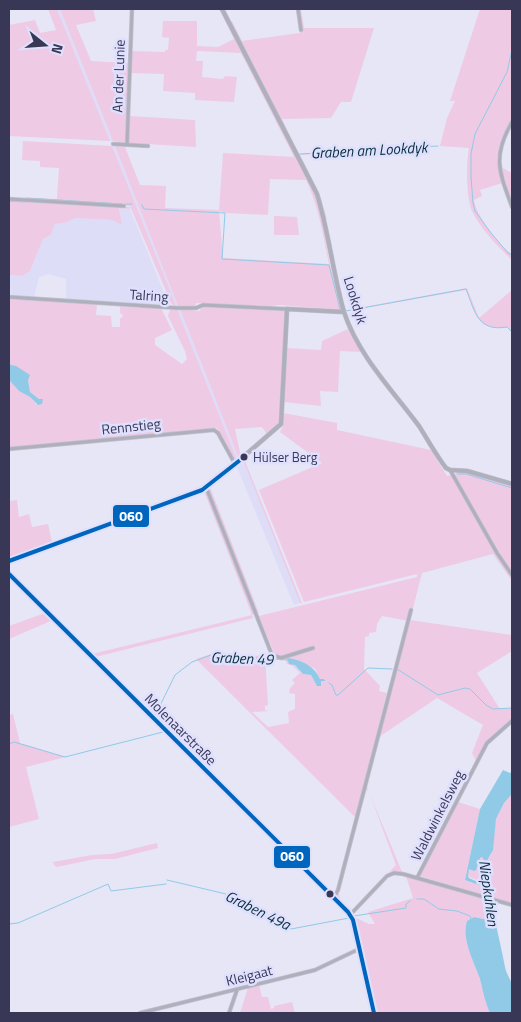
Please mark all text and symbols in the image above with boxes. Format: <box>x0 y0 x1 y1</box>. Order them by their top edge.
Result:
north arrow <box>20 20 70 70</box>
street label: An der Lunie <box>106 39 130 113</box>
text: N <box>46 41 69 57</box>
water label: Graben am Lookdyk <box>310 135 430 165</box>
street label: Lookdyk <box>339 274 373 327</box>
street label: Talring <box>129 283 169 307</box>
street label: Rennstieg <box>100 412 162 440</box>
place label: Hülser Berg <box>253 447 318 467</box>
marker: Hülser Berg <box>239 452 249 462</box>
line badge: 060 <box>112 504 150 528</box>
text: 060 <box>119 505 143 526</box>
water label: Graben 49 <box>210 645 274 671</box>
street label: Molenaarstraße <box>140 688 222 770</box>
street label: Waldwinkelsweg <box>405 766 469 864</box>
line badge: 060 <box>273 845 311 869</box>
text: 060 <box>280 845 304 866</box>
water label: Niepkuhlen <box>473 859 505 928</box>
water label: Graben 49a <box>221 884 296 936</box>
unlabelled marker <box>325 889 335 899</box>
street label: Kleigaat <box>223 959 275 991</box>

